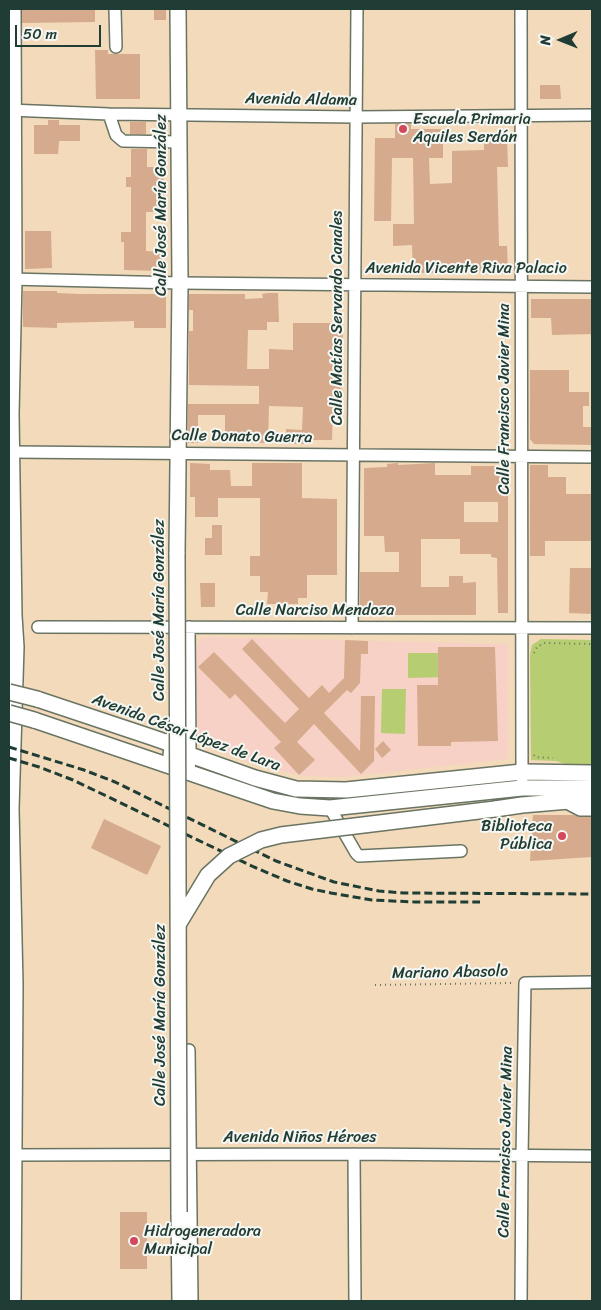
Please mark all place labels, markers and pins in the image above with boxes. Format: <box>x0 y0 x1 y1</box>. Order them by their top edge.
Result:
place label: Escuela Primaria Aquiles Serdán <box>413 110 531 148</box>
marker: Escuela Primaria Aquiles Serdán <box>397 123 409 135</box>
place label: Biblioteca Pública <box>481 817 552 855</box>
marker: Biblioteca Pública <box>556 830 568 842</box>
place label: Hidrogeneradora Municipal <box>144 1222 261 1260</box>
marker: Hidrogeneradora Municipal <box>128 1235 140 1247</box>

